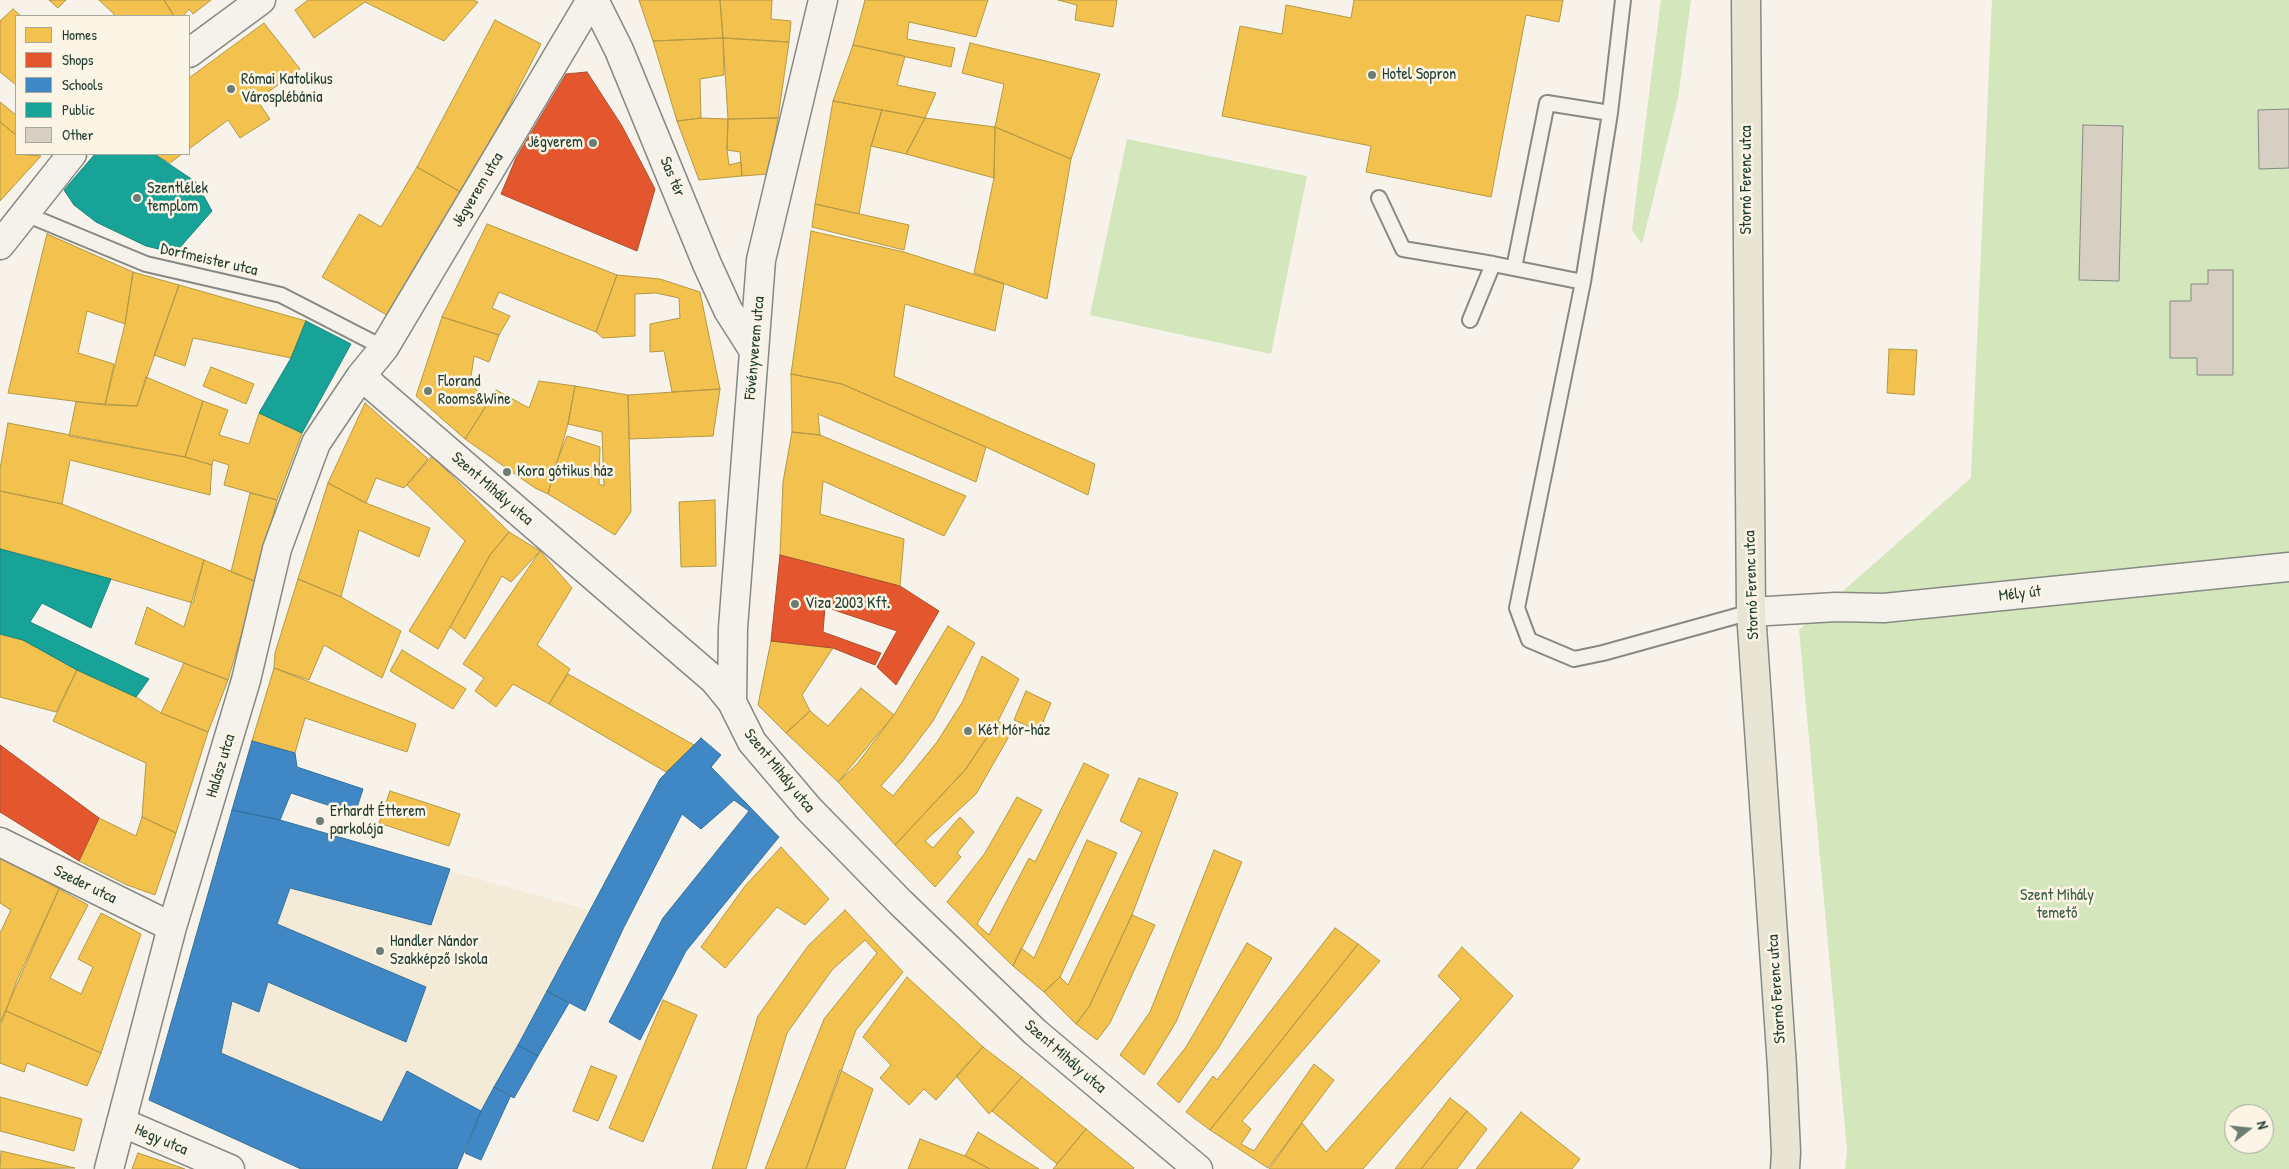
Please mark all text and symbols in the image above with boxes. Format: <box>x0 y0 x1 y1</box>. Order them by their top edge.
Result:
legend <box>15 15 190 155</box>
text: Homes <box>62 24 97 45</box>
text: Shops <box>62 49 93 70</box>
place label: Hotel Sopron <box>1382 65 1456 85</box>
marker: Hotel Sopron <box>1366 69 1378 81</box>
place label: Római Katolikus Városplébánia <box>241 70 333 108</box>
text: Schools <box>62 74 103 95</box>
marker: Római Katolikus Városplébánia <box>225 83 237 95</box>
text: Public <box>62 99 95 120</box>
text: Other <box>62 124 94 145</box>
street label: Stornó Ferenc utca <box>1737 125 1757 235</box>
place label: Jégverem <box>527 133 583 153</box>
marker: Jégverem <box>587 137 599 149</box>
street label: Jégverem utca <box>448 149 508 231</box>
street label: Sas tér <box>655 154 689 200</box>
place label: Szentlélek templom <box>147 179 208 217</box>
marker: Szentlélek templom <box>131 192 143 204</box>
street label: Dorfmeister utca <box>159 240 259 280</box>
street label: Fövényverem utca <box>741 296 769 400</box>
place label: Florand Rooms&Wine <box>438 372 511 410</box>
marker: Florand Rooms&Wine <box>422 385 434 397</box>
street label: Szent Mihály utca <box>447 448 537 530</box>
place label: Kora gótikus ház <box>517 462 613 482</box>
marker: Kora gótikus ház <box>501 466 513 478</box>
street label: Stornó Ferenc utca <box>1741 530 1763 640</box>
street label: Mély út <box>1998 582 2042 606</box>
place label: Viza 2003 Kft. <box>805 594 890 614</box>
marker: Viza 2003 Kft. <box>789 598 801 610</box>
place label: Két Mór-ház <box>978 721 1050 741</box>
street label: Szent Mihály utca <box>739 725 819 817</box>
marker: Két Mór-ház <box>962 725 974 737</box>
street label: Halász utca <box>202 732 240 800</box>
place label: Erhardt Étterem parkolója <box>330 802 426 840</box>
marker: Erhardt Étterem parkolója <box>314 815 326 827</box>
street label: Szeder utca <box>51 862 119 908</box>
park label: Szent Mihály temető <box>2020 886 2094 924</box>
place label: Handler Nándor Szakképző Iskola <box>390 932 487 970</box>
street label: Stornó Ferenc utca <box>1764 934 1790 1044</box>
marker: Handler Nándor Szakképző Iskola <box>374 945 386 957</box>
street label: Szent Mihály utca <box>1020 1016 1110 1098</box>
north arrow <box>2224 1104 2274 1154</box>
text: N <box>2253 1119 2273 1131</box>
street label: Hegy utca <box>132 1120 190 1160</box>

